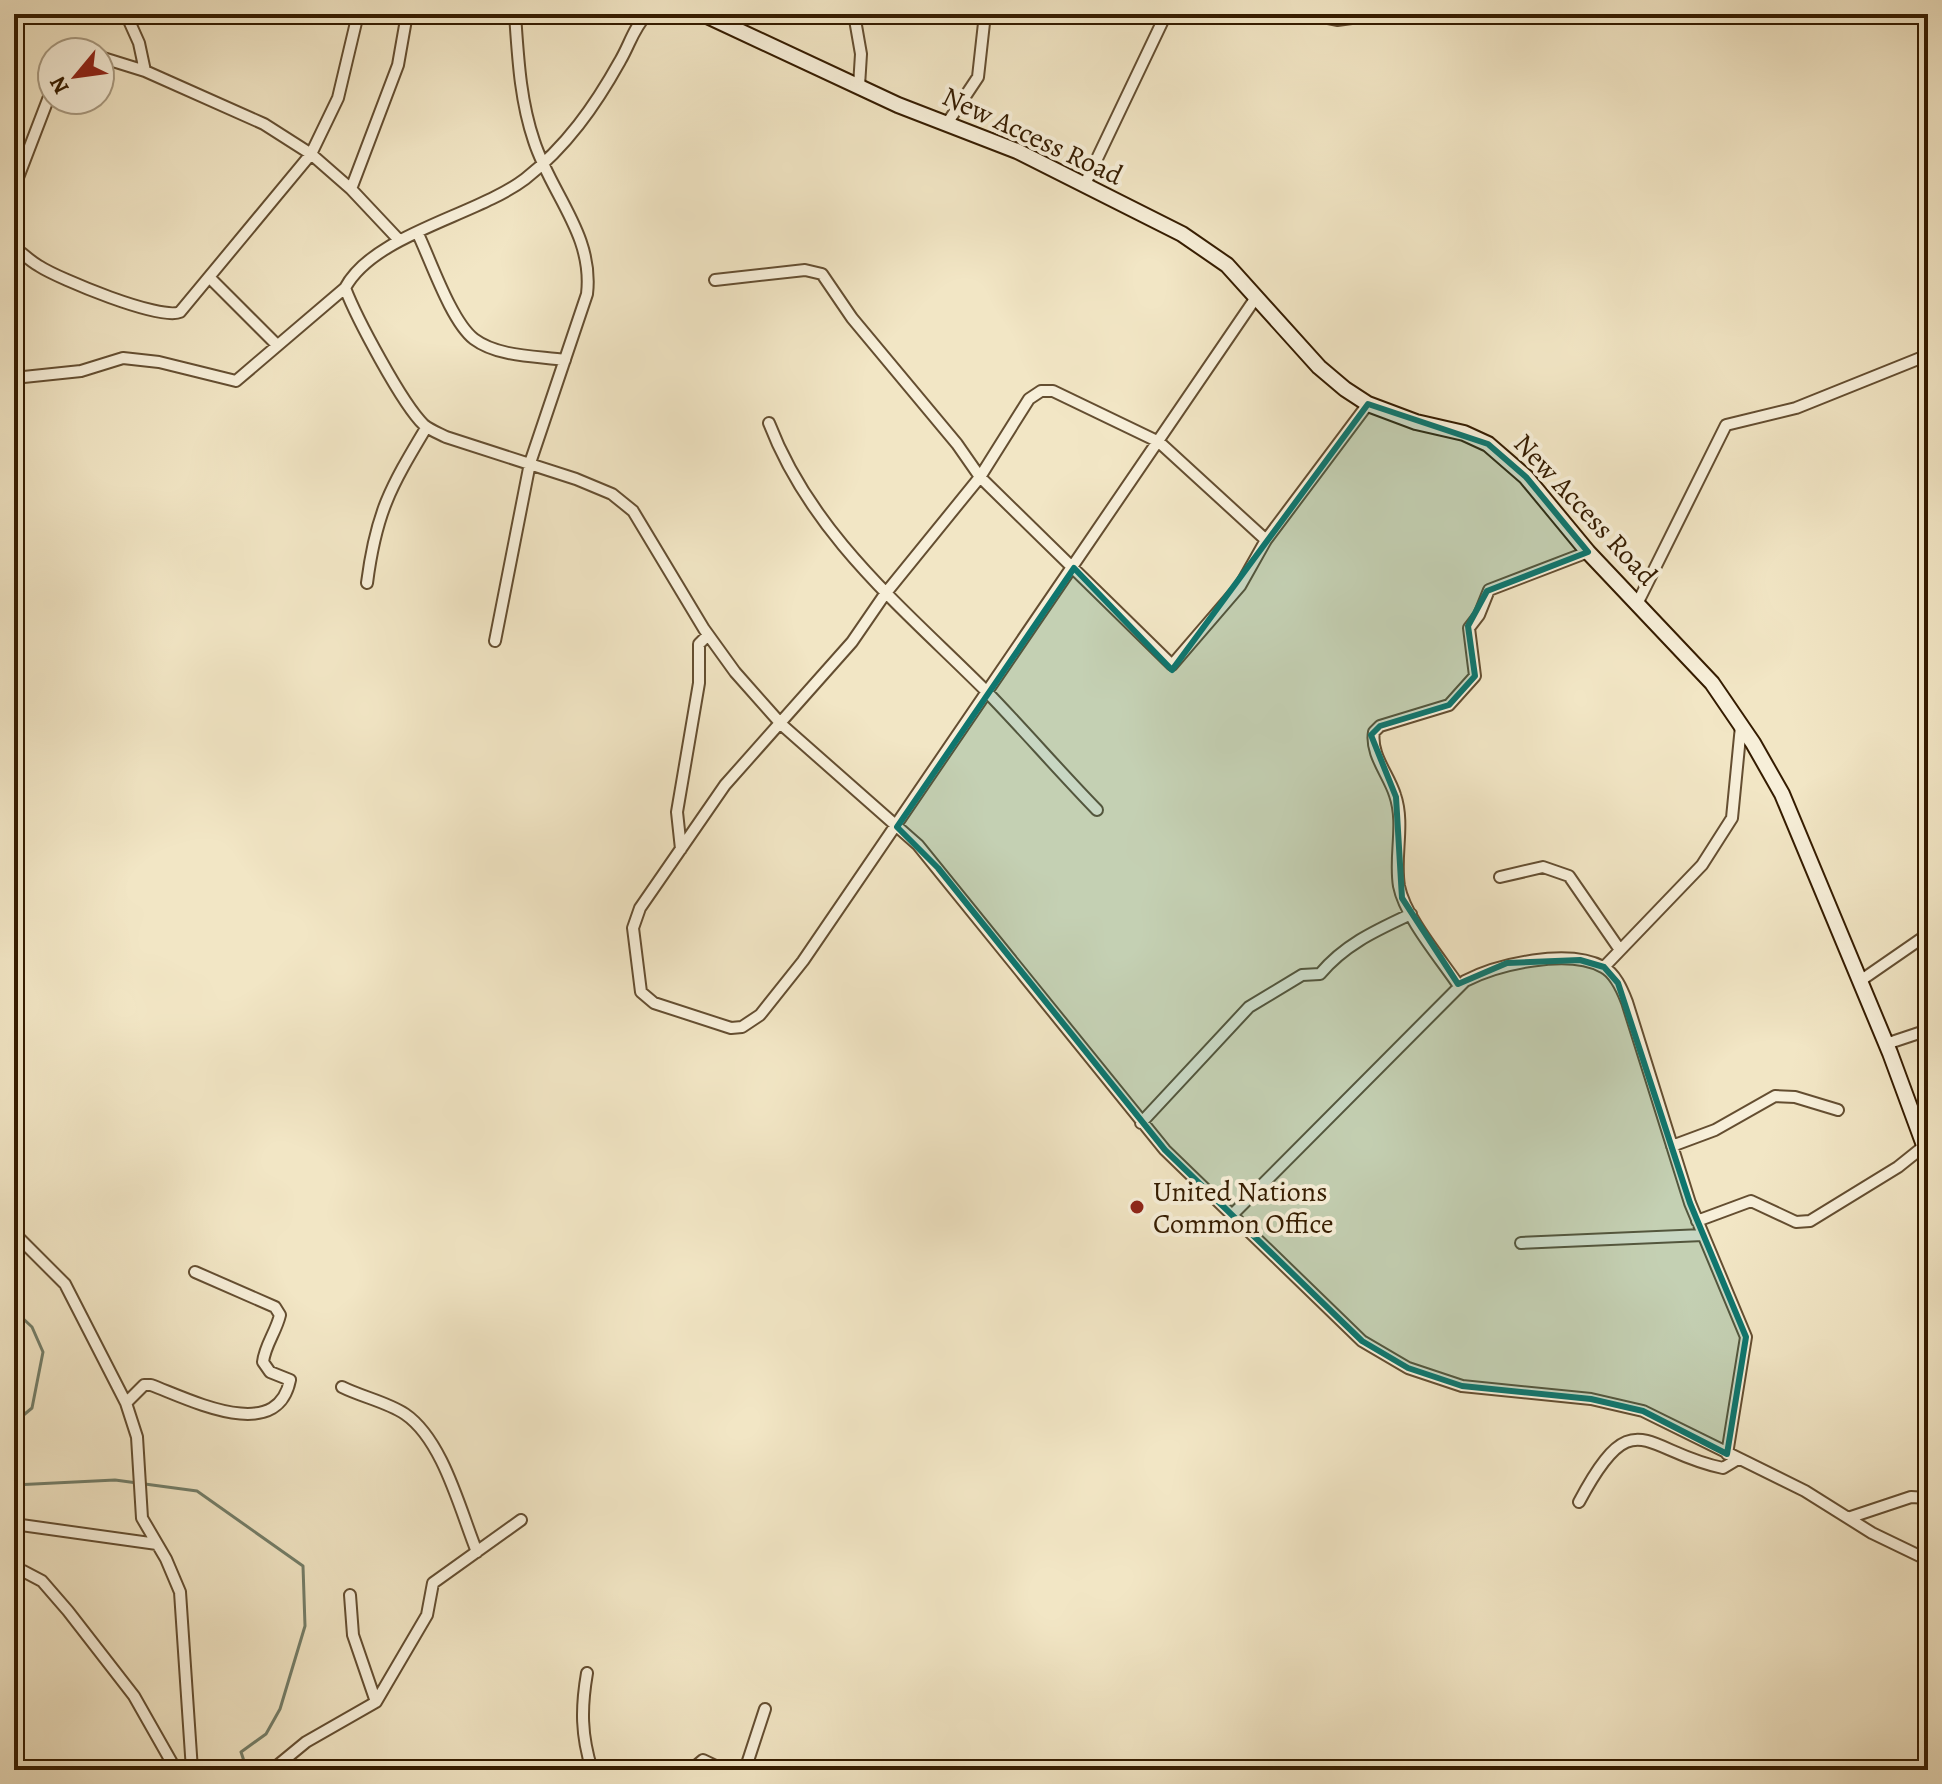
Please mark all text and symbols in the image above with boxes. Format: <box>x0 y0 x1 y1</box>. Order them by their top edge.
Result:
north arrow <box>36 36 116 116</box>
text: N <box>42 71 76 99</box>
street label: New Access Road <box>936 77 1130 195</box>
street label: New Access Road <box>1505 425 1666 595</box>
place label: United Nations Common Office <box>1153 1173 1334 1243</box>
marker: United Nations Common Office <box>1128 1198 1146 1216</box>

